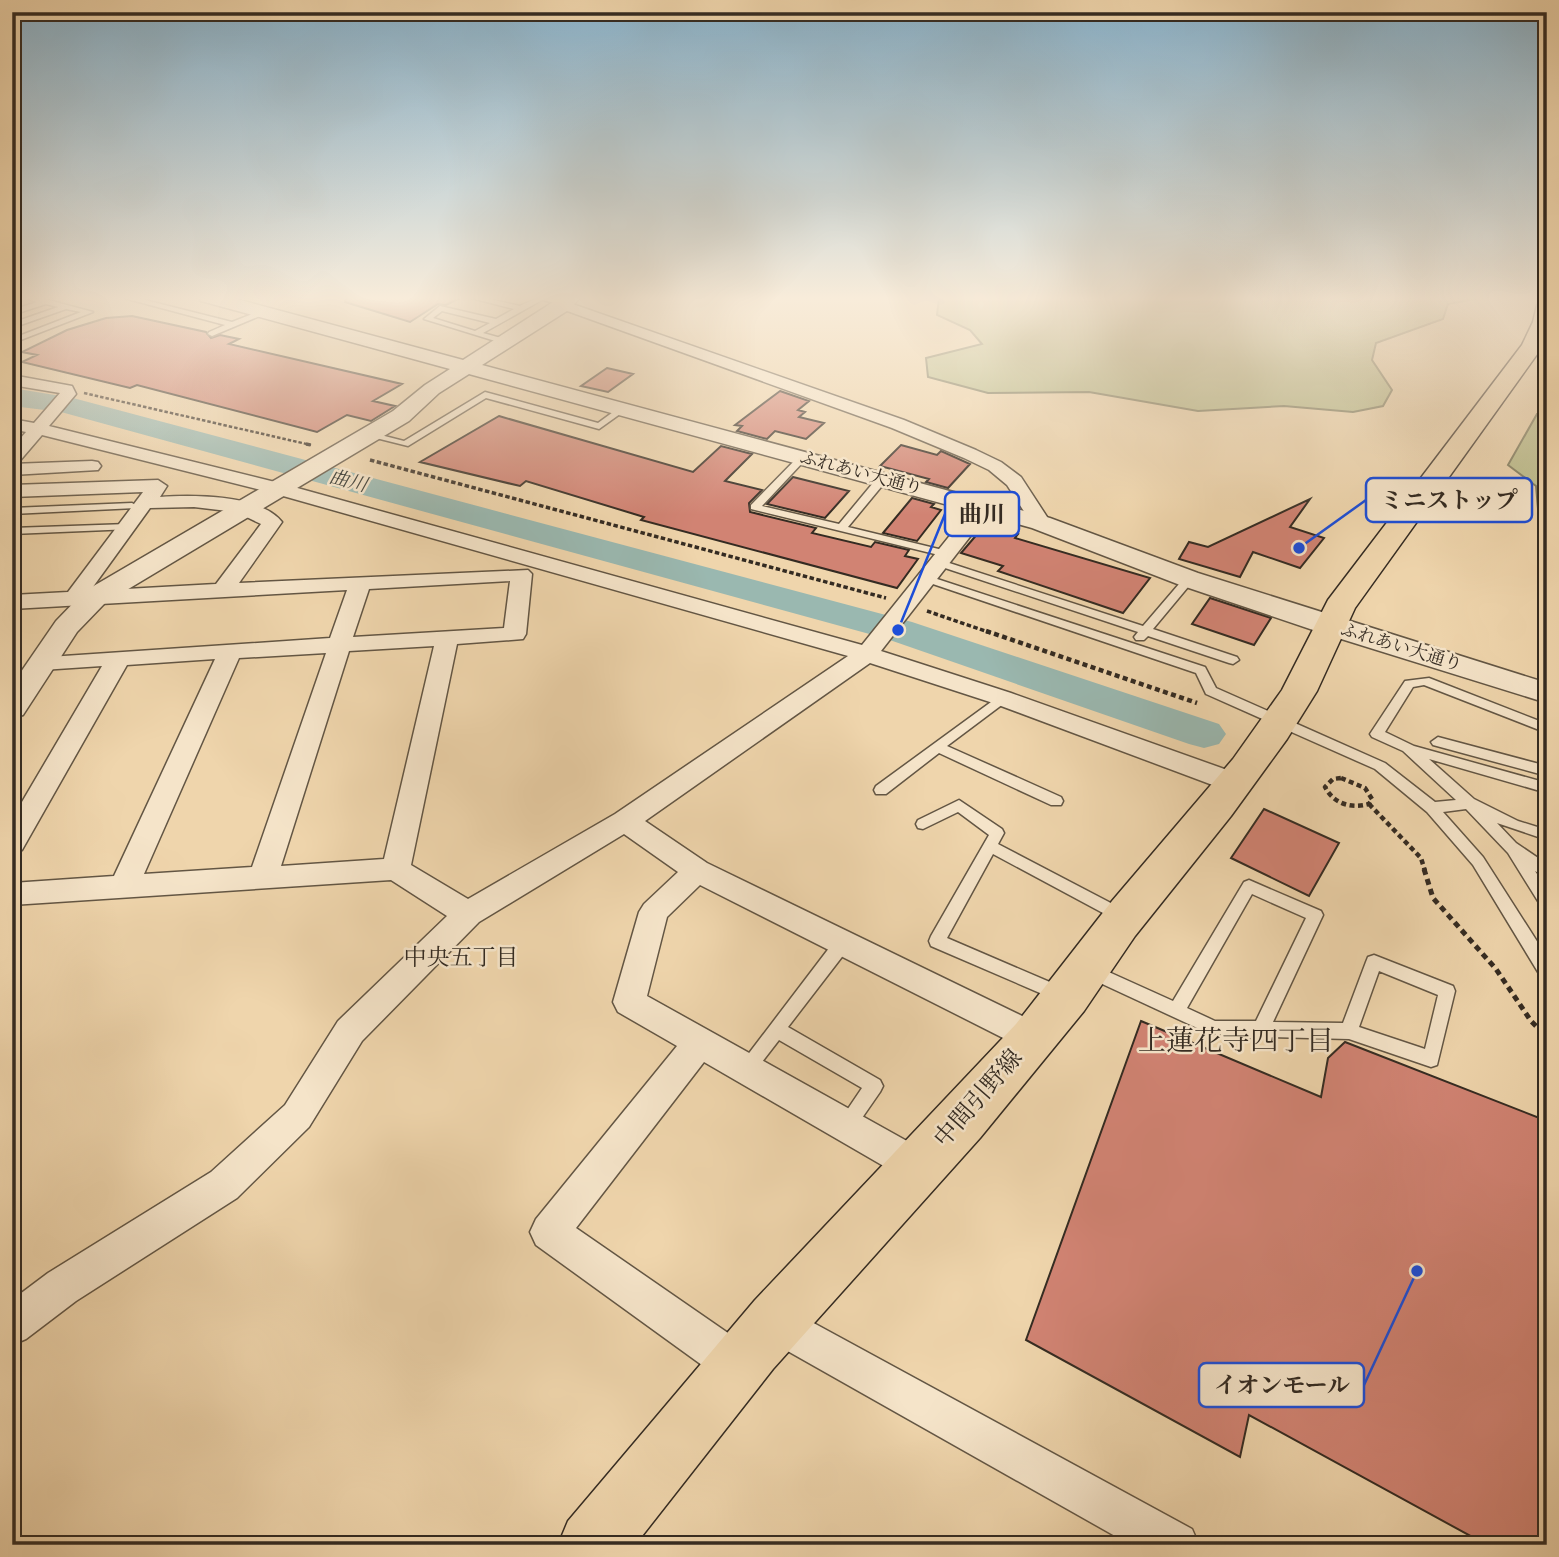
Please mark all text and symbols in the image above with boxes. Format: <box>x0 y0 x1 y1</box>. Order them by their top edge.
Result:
street label: ふれあい大通り <box>797 447 925 501</box>
water label: 曲川 <box>327 465 371 499</box>
callout: ミニストップ <box>1366 478 1532 522</box>
text: ミニストップ <box>1380 487 1518 516</box>
callout: 曲川 <box>945 492 1019 536</box>
text: 曲川 <box>959 501 1005 530</box>
street label: ふれあい大通り <box>1337 619 1465 677</box>
district label: 中央五丁目 <box>404 944 519 973</box>
district label: 上蓮花寺四丁目 <box>1138 1025 1334 1060</box>
street label: 中間引野線 <box>928 1044 1030 1154</box>
callout: イオンモール <box>1199 1363 1364 1407</box>
text: イオンモール <box>1214 1372 1350 1401</box>

